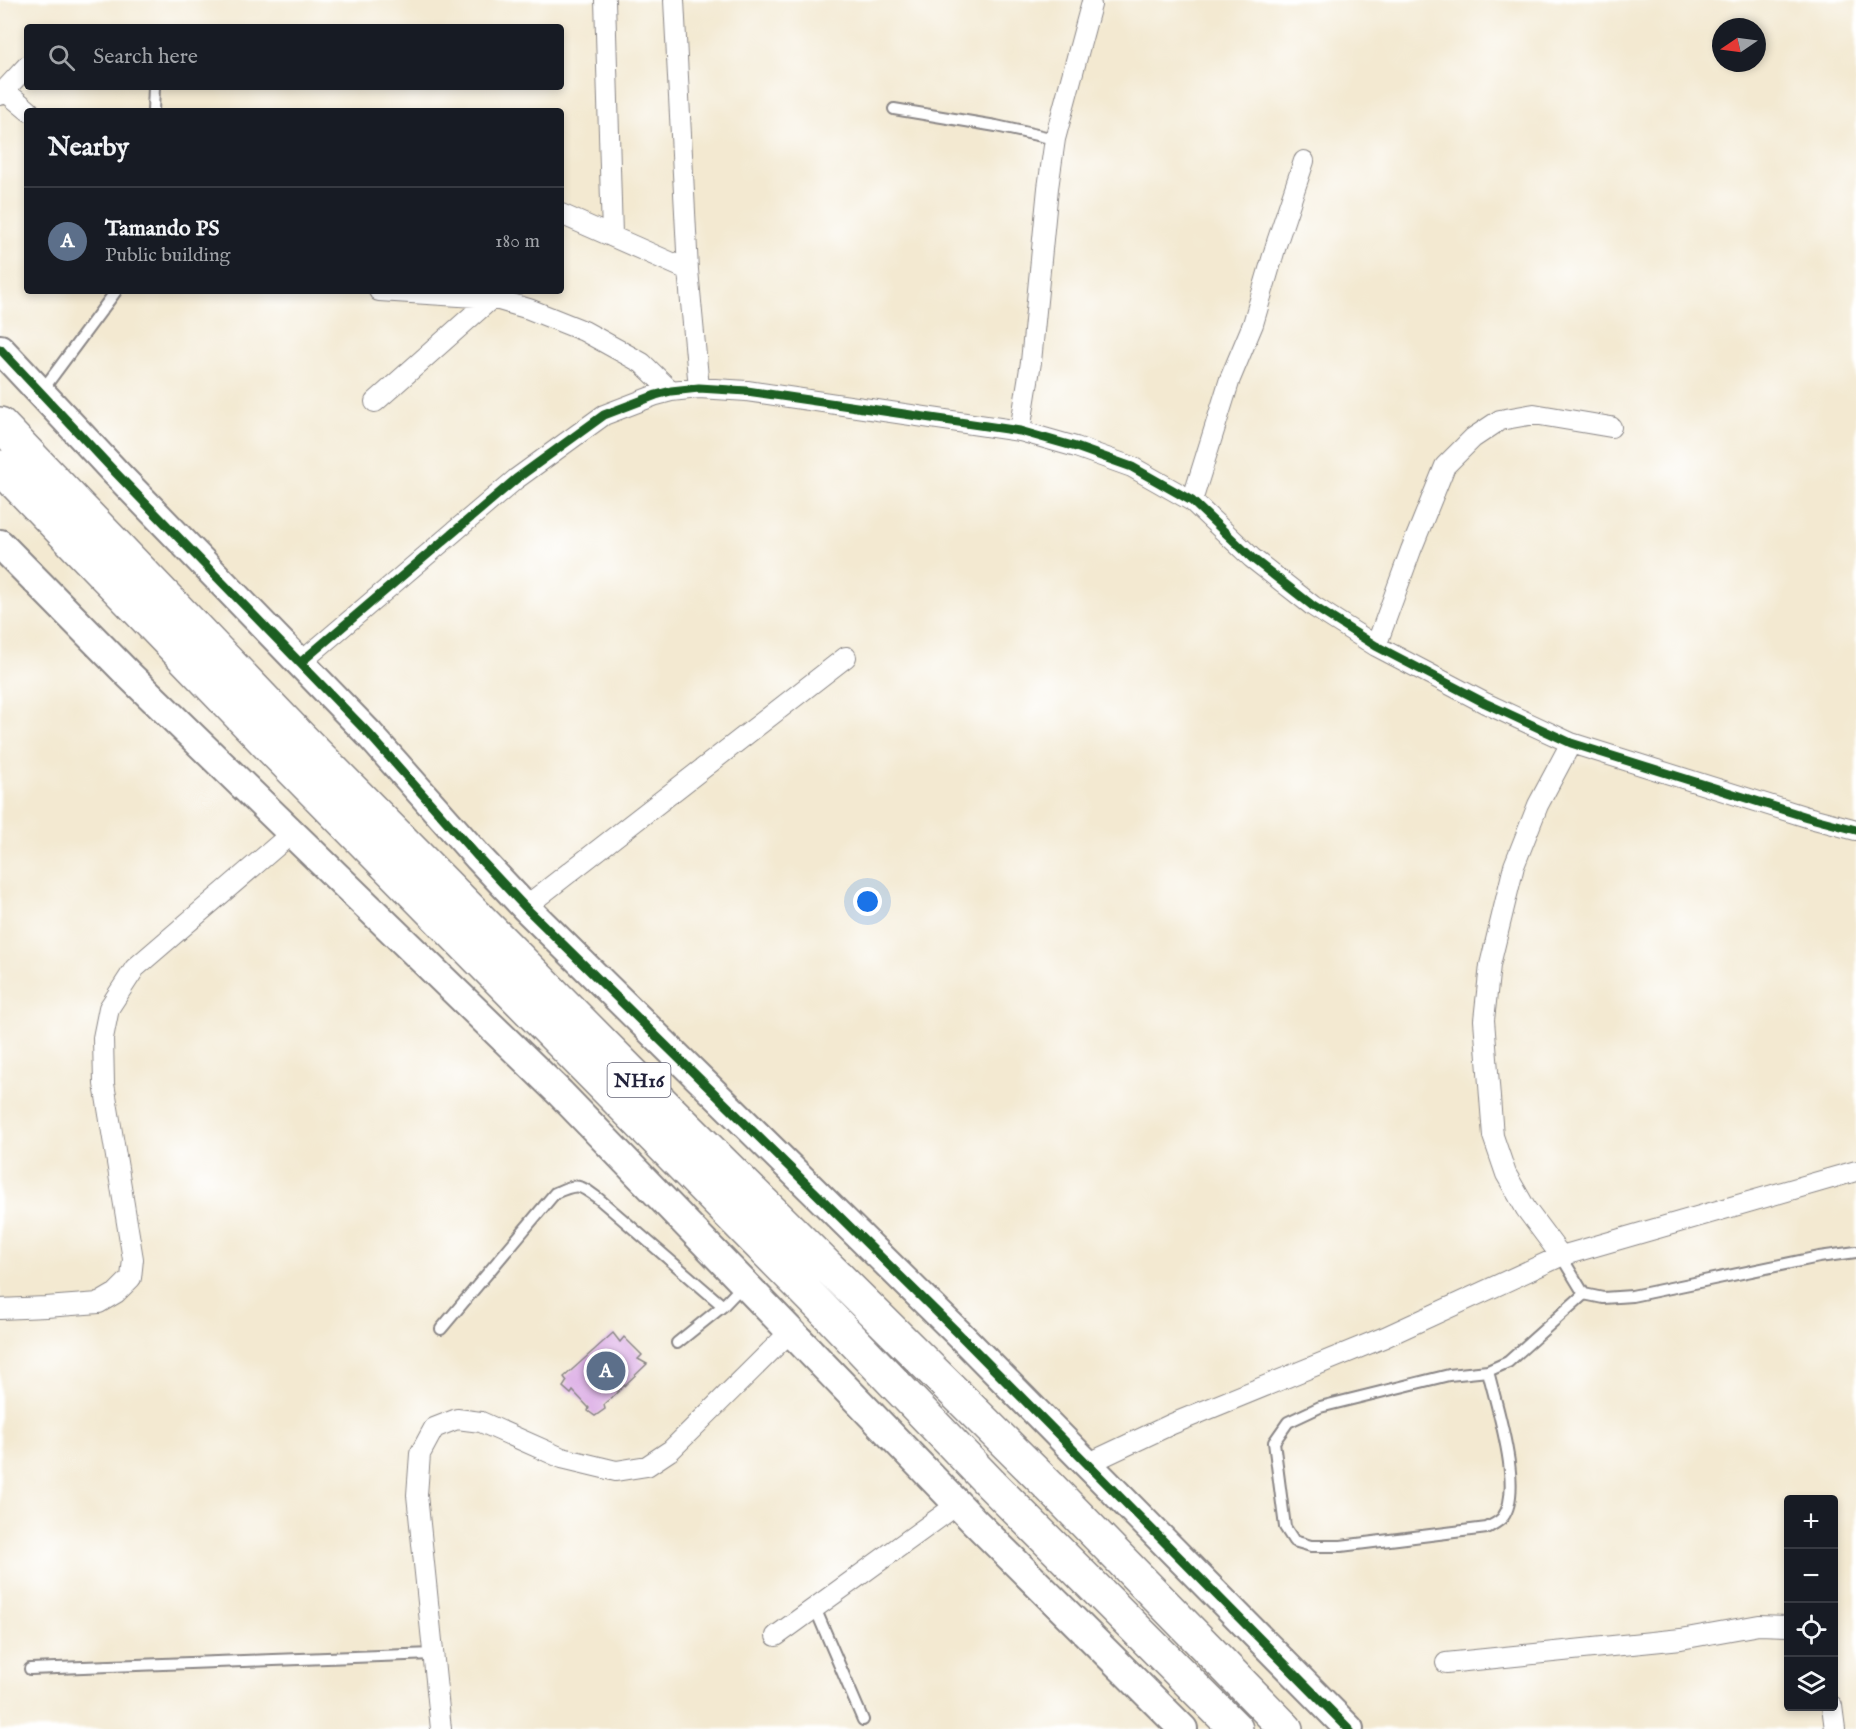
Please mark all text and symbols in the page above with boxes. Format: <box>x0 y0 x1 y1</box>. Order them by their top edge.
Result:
north arrow <box>1712 18 1766 72</box>
search box <box>24 24 564 90</box>
icon: search <box>45 41 78 74</box>
text: Search here <box>93 43 198 71</box>
text: Nearby <box>48 131 129 164</box>
text: Tamando PS <box>105 215 219 243</box>
text: A <box>61 229 74 254</box>
text: 180 m <box>495 229 540 254</box>
text: Public building <box>105 243 230 268</box>
your location <box>853 887 882 916</box>
road number: NH16 <box>608 1063 670 1097</box>
pin: A <box>586 1348 626 1394</box>
map controls <box>1784 1495 1838 1711</box>
button: + <box>1784 1495 1838 1549</box>
button: − <box>1784 1549 1838 1603</box>
button: locate <box>1784 1603 1838 1657</box>
button: layers <box>1784 1657 1838 1711</box>

